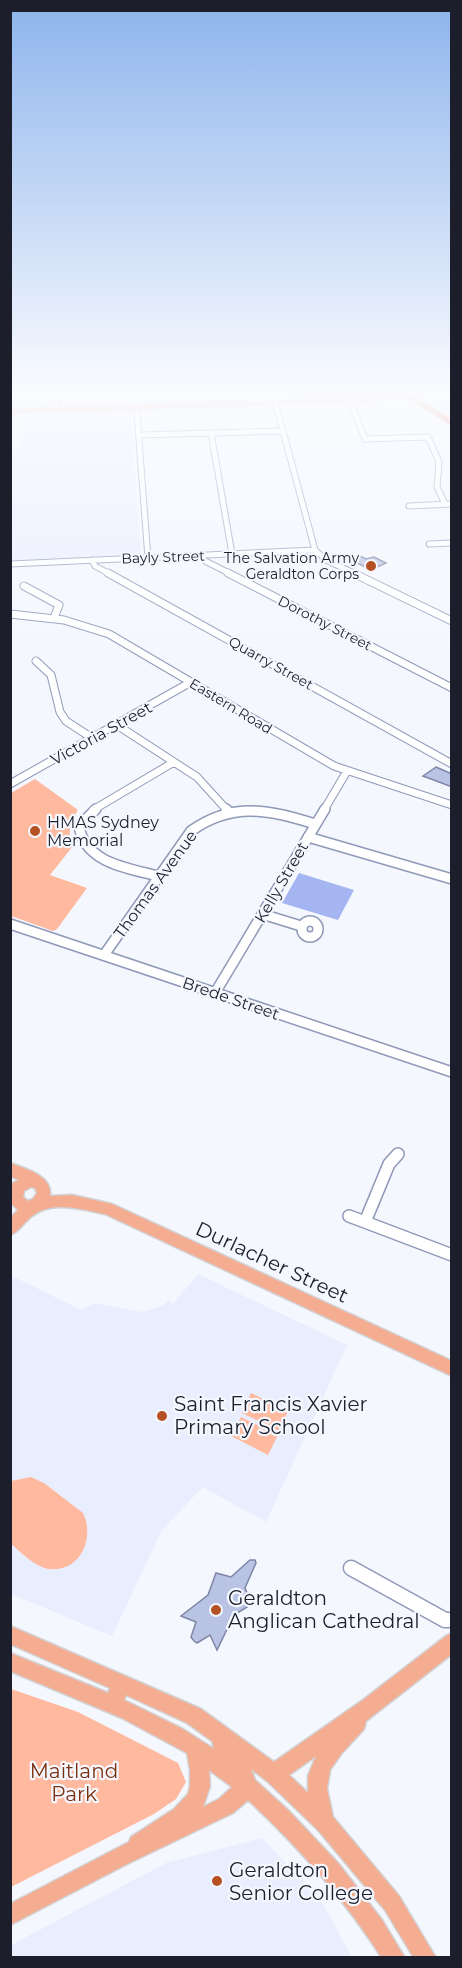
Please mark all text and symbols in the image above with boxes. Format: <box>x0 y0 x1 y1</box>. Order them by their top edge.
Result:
street label: Bayly Street <box>121 547 205 567</box>
place label: The Salvation Army Geraldton Corps <box>224 549 359 583</box>
marker: The Salvation Army Geraldton Corps <box>364 559 378 573</box>
street label: Dorothy Street <box>275 592 375 655</box>
street label: Quarry Street <box>226 632 317 694</box>
street label: Eastern Road <box>186 674 276 738</box>
street label: Victoria Street <box>47 697 156 769</box>
place label: HMAS Sydney Memorial <box>47 813 159 850</box>
marker: HMAS Sydney Memorial <box>28 824 42 838</box>
street label: Thomas Avenue <box>110 827 201 942</box>
street label: Kelly Street <box>251 838 313 926</box>
street label: Brede Street <box>180 973 282 1024</box>
street label: Durlacher Street <box>192 1216 352 1308</box>
place label: Saint Francis Xavier Primary School <box>174 1392 368 1439</box>
marker: Saint Francis Xavier Primary School <box>155 1409 169 1423</box>
place label: Geraldton Anglican Cathedral <box>228 1586 420 1633</box>
marker: Geraldton Anglican Cathedral <box>209 1603 223 1617</box>
park label: Maitland Park <box>30 1759 118 1806</box>
place label: Geraldton Senior College <box>229 1858 373 1905</box>
marker: Geraldton Senior College <box>210 1874 224 1888</box>

